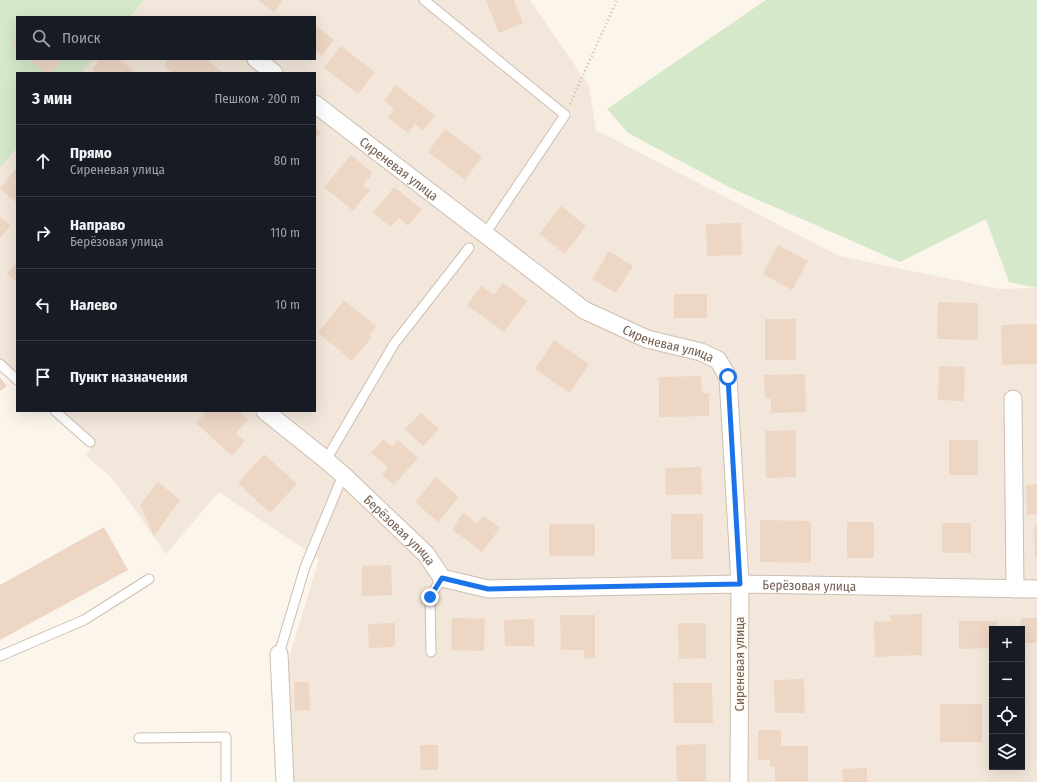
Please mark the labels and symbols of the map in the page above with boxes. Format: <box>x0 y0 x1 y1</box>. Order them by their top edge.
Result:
street label: Сиреневая улица <box>357 134 441 203</box>
street label: Сиреневая улица <box>621 321 717 365</box>
route start <box>719 368 737 386</box>
street label: Берёзовая улица <box>361 492 439 568</box>
street label: Берёзовая улица <box>762 577 856 593</box>
route end <box>421 588 439 606</box>
street label: Сиреневая улица <box>732 617 747 711</box>

